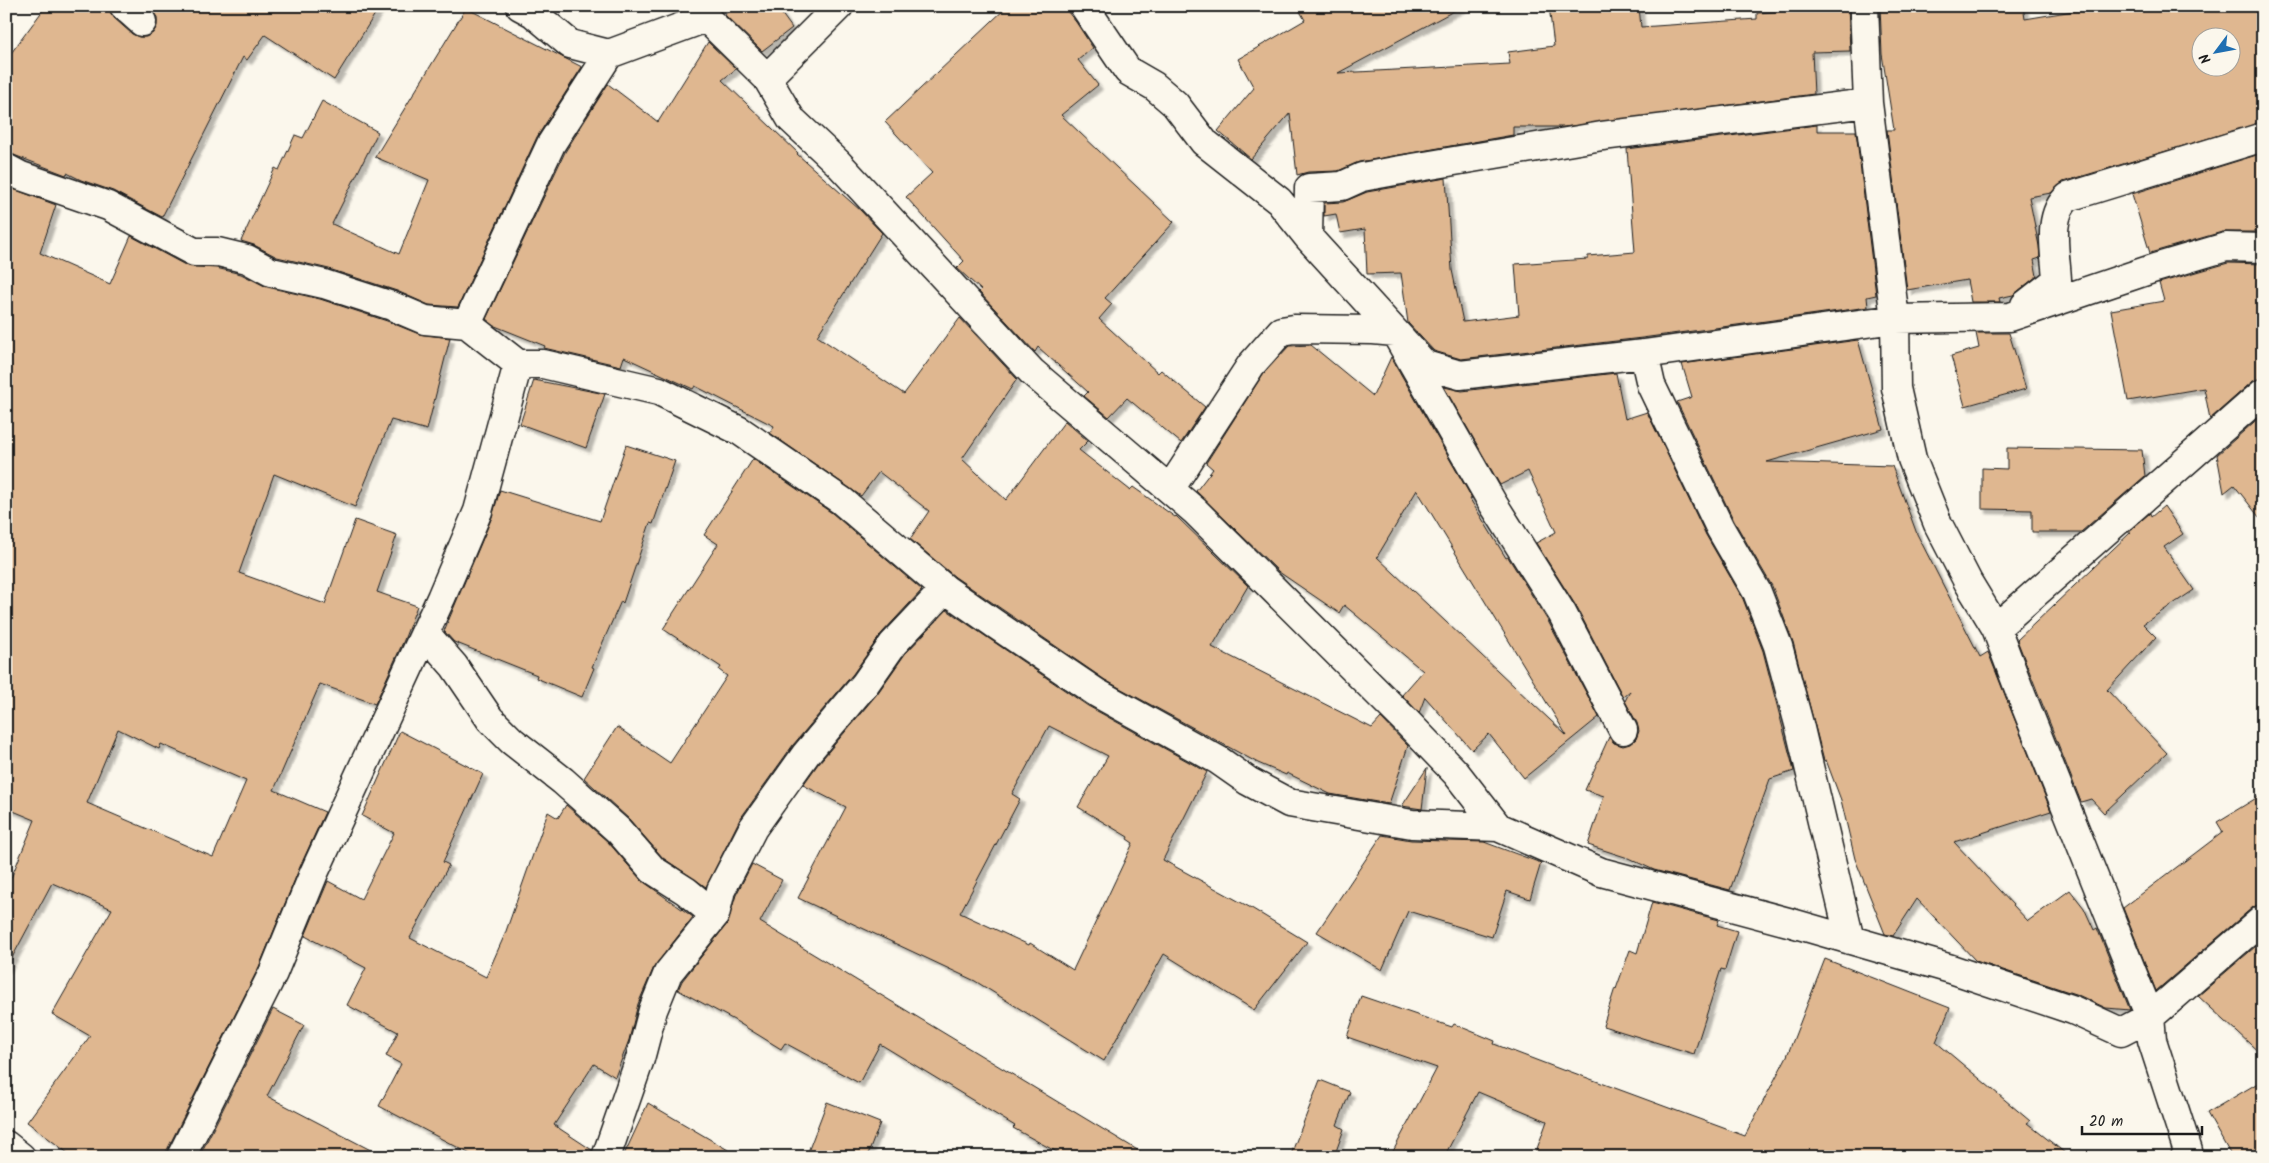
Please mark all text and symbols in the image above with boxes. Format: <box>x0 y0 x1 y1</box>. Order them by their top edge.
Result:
north arrow <box>2192 28 2242 78</box>
text: N <box>2194 49 2217 68</box>
scale bar <box>2082 1103 2202 1135</box>
text: 20 m <box>2089 1110 2123 1134</box>

